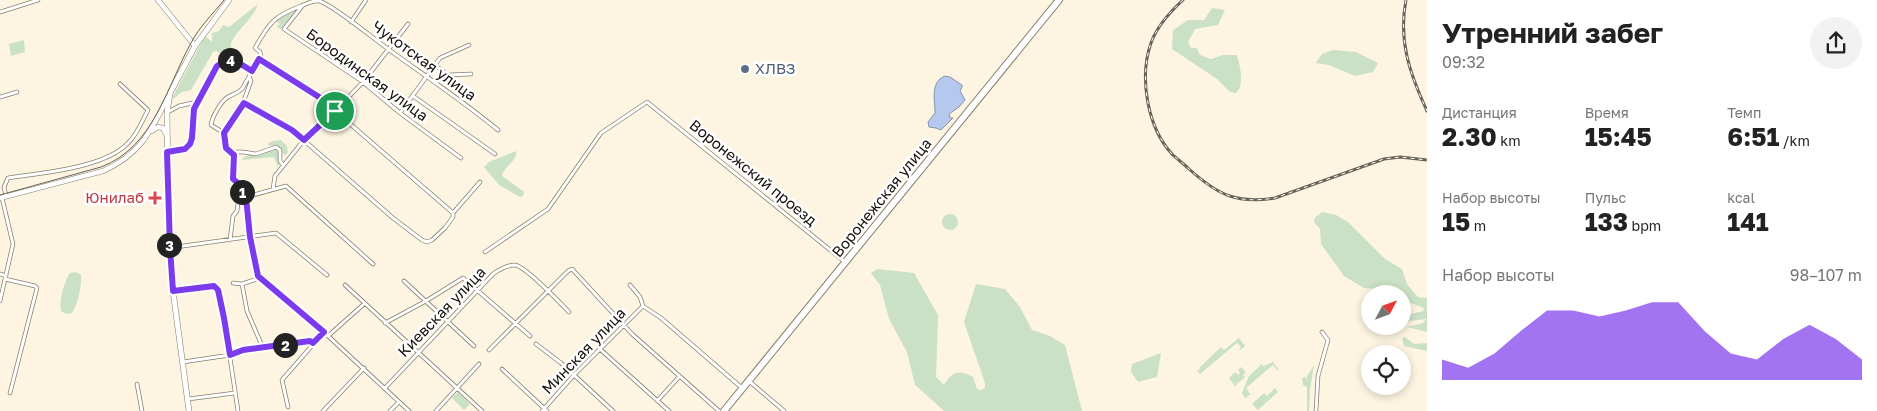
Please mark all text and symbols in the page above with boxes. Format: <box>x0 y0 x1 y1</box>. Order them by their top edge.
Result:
street label: Чукотская улица <box>369 16 480 104</box>
text: Утренний забег <box>1442 16 1663 49</box>
button: share <box>1810 17 1862 69</box>
street label: Бородинская улица <box>303 24 432 124</box>
pin: 4 <box>218 48 242 72</box>
text: 4 <box>226 52 235 69</box>
text: 09:32 <box>1442 52 1485 72</box>
place label: ХЛВЗ <box>755 59 795 77</box>
marker: ХЛВЗ <box>739 63 751 75</box>
pin <box>314 90 356 132</box>
icon: arrive <box>321 97 349 125</box>
text: Дистанция <box>1442 104 1517 121</box>
text: Время <box>1585 104 1629 121</box>
text: Темп <box>1727 104 1761 121</box>
street label: Воронежский проезд <box>686 115 821 229</box>
text: 2.30 <box>1442 121 1497 152</box>
text: 15:45 <box>1585 121 1652 152</box>
text: 6:51 <box>1727 121 1779 152</box>
text: km <box>1497 132 1521 149</box>
text: /km <box>1779 132 1810 149</box>
street label: Воронежская улица <box>828 134 935 261</box>
pin: 1 <box>230 180 254 204</box>
text: 1 <box>239 184 246 201</box>
place label: Юнилаб <box>85 188 144 206</box>
text: Набор высоты <box>1442 189 1541 206</box>
text: Пульс <box>1585 189 1626 206</box>
text: kcal <box>1727 189 1755 206</box>
marker: Юнилаб <box>148 191 162 205</box>
text: 15 <box>1442 206 1470 237</box>
text: 133 <box>1585 206 1628 237</box>
text: 141 <box>1727 206 1769 237</box>
text: m <box>1470 217 1486 234</box>
text: bpm <box>1628 217 1661 234</box>
pin: 3 <box>156 232 182 258</box>
text: 3 <box>165 237 174 254</box>
street label: Киевская улица <box>394 263 489 360</box>
text: Набор высоты <box>1442 265 1555 285</box>
text: 98–107 m <box>1790 265 1862 285</box>
north arrow <box>1361 285 1411 335</box>
map controls <box>1361 285 1411 395</box>
street label: Минская улица <box>538 304 629 397</box>
pin: 2 <box>272 332 298 358</box>
text: 2 <box>281 337 290 354</box>
button: locate <box>1361 345 1411 395</box>

